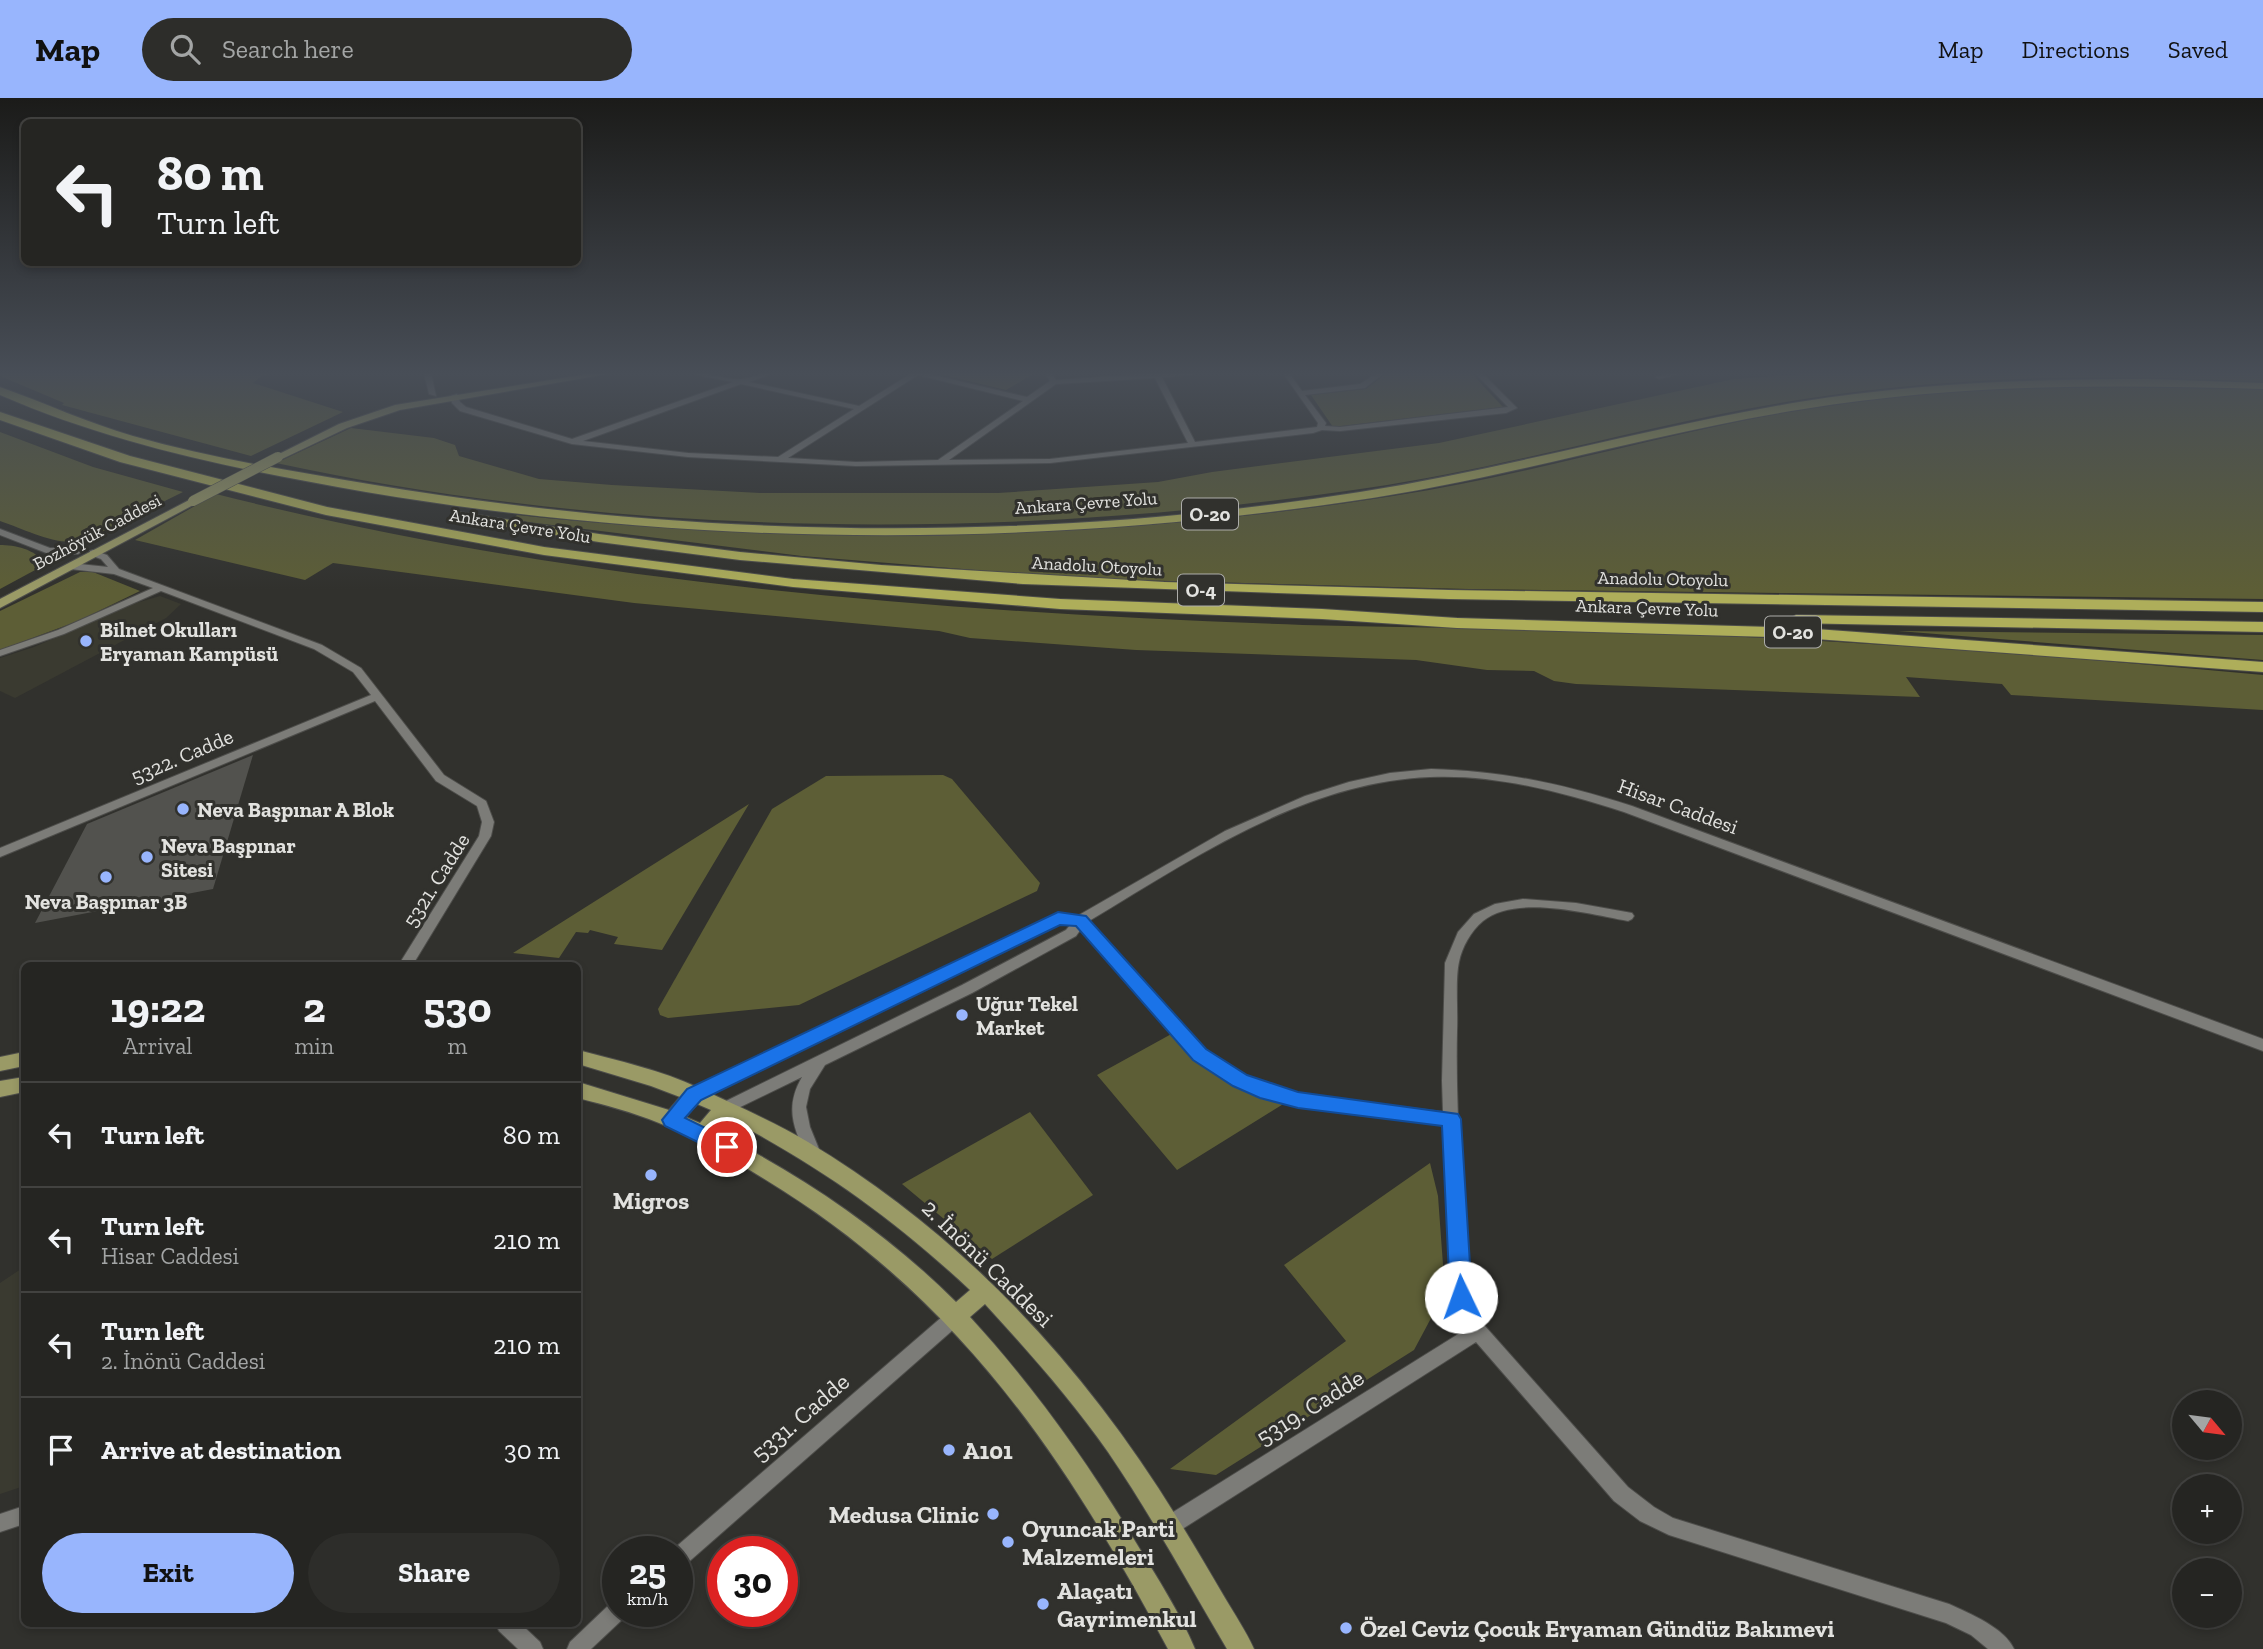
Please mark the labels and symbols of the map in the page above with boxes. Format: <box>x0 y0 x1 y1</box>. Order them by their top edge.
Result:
street label: Ankara Çevre Yolu <box>1014 487 1158 519</box>
street label: Bozhöyük Caddesi <box>29 489 165 575</box>
road number: O-20 <box>1182 498 1238 530</box>
street label: Ankara Çevre Yolu <box>448 504 592 548</box>
street label: Anadolu Otoyolu <box>1031 552 1163 580</box>
street label: Anadolu Otoyolu <box>1598 567 1728 591</box>
road number: O-4 <box>1178 575 1224 606</box>
street label: Ankara Çevre Yolu <box>1575 595 1719 621</box>
place label: Bilnet Okulları Eryaman Kampüsü <box>100 617 278 666</box>
road number: O-20 <box>1765 617 1821 648</box>
marker: Bilnet Okulları Eryaman Kampüsü <box>78 633 94 649</box>
street label: 5322. Cadde <box>127 723 237 789</box>
street label: Hisar Caddesi <box>1615 773 1742 839</box>
place label: Neva Başpınar A Blok <box>197 797 394 822</box>
marker: Neva Başpınar A Blok <box>175 801 191 817</box>
street label: 5321. Cadde <box>397 828 475 931</box>
place label: Neva Başpınar Sitesi <box>161 833 296 882</box>
marker: Neva Başpınar Sitesi <box>139 849 155 865</box>
marker: Neva Başpınar 3B <box>98 869 114 885</box>
place label: Neva Başpınar 3B <box>25 889 187 914</box>
place label: Uğur Tekel Market <box>976 991 1078 1040</box>
marker: Uğur Tekel Market <box>954 1007 970 1023</box>
pin <box>697 1117 757 1177</box>
marker: Migros <box>643 1167 659 1183</box>
place label: Migros <box>613 1186 689 1215</box>
street label: 2. İnönü Caddesi <box>916 1193 1060 1333</box>
position arrow <box>1424 1260 1498 1334</box>
street label: 5319. Cadde <box>1251 1363 1369 1451</box>
street label: 5331. Cadde <box>745 1367 855 1467</box>
north arrow <box>2172 1390 2242 1460</box>
place label: A101 <box>963 1436 1013 1465</box>
marker: A101 <box>941 1442 957 1458</box>
place label: Medusa Clinic <box>829 1500 979 1529</box>
marker: Medusa Clinic <box>985 1506 1001 1522</box>
place label: Oyuncak Parti Malzemeleri <box>1022 1514 1175 1571</box>
marker: Oyuncak Parti Malzemeleri <box>1000 1534 1016 1550</box>
speed limit sign: 30 <box>707 1536 798 1627</box>
place label: Alaçatı Gayrimenkul <box>1057 1576 1197 1633</box>
marker: Alaçatı Gayrimenkul <box>1035 1596 1051 1612</box>
place label: Özel Ceviz Çocuk Eryaman Gündüz Bakımevi <box>1360 1614 1835 1643</box>
marker: Özel Ceviz Çocuk Eryaman Gündüz Bakımevi <box>1338 1620 1354 1636</box>

